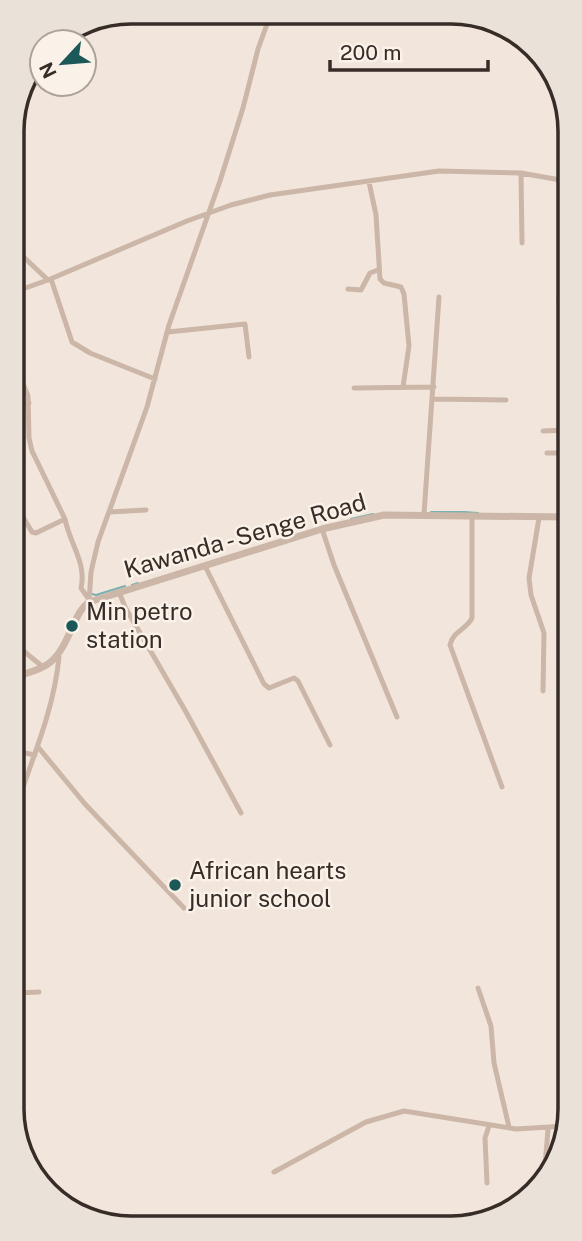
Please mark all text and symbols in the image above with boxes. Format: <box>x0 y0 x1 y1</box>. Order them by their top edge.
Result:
north arrow <box>28 28 98 98</box>
scale bar <box>330 28 488 72</box>
text: 200 m <box>340 40 401 65</box>
text: N <box>35 59 61 82</box>
street label: Kawanda - Senge Road <box>120 487 369 583</box>
place label: Min petro station <box>86 597 192 653</box>
marker: Min petro station <box>64 618 80 634</box>
place label: African hearts junior school <box>188 856 347 912</box>
marker: African hearts junior school <box>167 877 183 893</box>

